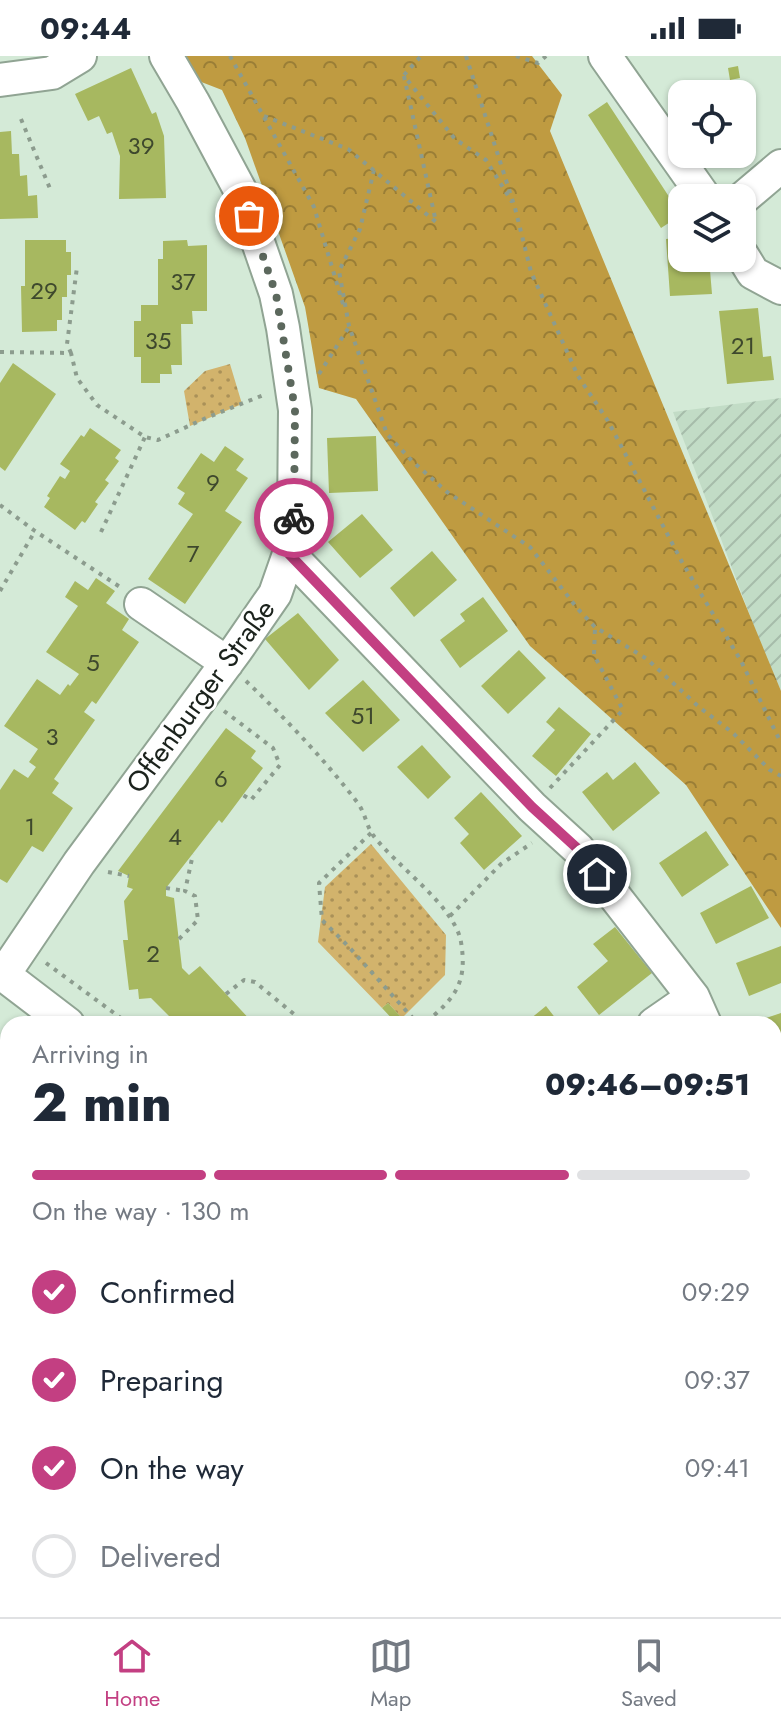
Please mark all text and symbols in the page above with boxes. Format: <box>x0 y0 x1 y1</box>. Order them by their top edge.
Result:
text: 09:44 <box>40 7 131 50</box>
map controls <box>668 80 756 272</box>
button: locate <box>668 80 756 168</box>
house number: 39 <box>128 128 154 163</box>
pin <box>215 182 283 250</box>
button: layers <box>668 184 756 272</box>
icon: bag <box>227 194 271 238</box>
house number: 37 <box>170 264 196 299</box>
house number: 29 <box>30 273 58 308</box>
house number: 35 <box>145 323 171 358</box>
house number: 21 <box>731 328 755 363</box>
house number: 9 <box>206 465 220 500</box>
courier <box>254 478 334 558</box>
icon: bike <box>272 496 316 540</box>
house number: 7 <box>187 536 200 571</box>
street label: Offenburger Straße <box>116 591 285 802</box>
house number: 5 <box>86 645 100 680</box>
house number: 51 <box>351 698 375 733</box>
house number: 3 <box>45 719 59 754</box>
house number: 6 <box>214 761 228 796</box>
house number: 1 <box>25 809 35 844</box>
house number: 4 <box>168 819 182 854</box>
pin <box>563 840 631 908</box>
icon: home <box>575 852 619 896</box>
house number: 2 <box>146 936 160 971</box>
text: Arriving in <box>32 1035 149 1073</box>
text: 09:46–09:51 <box>545 1063 750 1106</box>
text: 2 min <box>32 1065 172 1141</box>
text: On the way · 130 m <box>32 1192 250 1230</box>
icon: check <box>32 1270 76 1314</box>
text: Confirmed <box>100 1271 235 1314</box>
text: 09:29 <box>682 1273 750 1311</box>
icon: check <box>32 1358 76 1402</box>
text: Preparing <box>100 1359 224 1402</box>
text: 09:37 <box>684 1361 750 1399</box>
icon: check <box>32 1446 76 1490</box>
text: On the way <box>100 1447 244 1490</box>
text: 09:41 <box>685 1449 750 1487</box>
text: Delivered <box>100 1535 221 1578</box>
tab: Home <box>104 1634 160 1714</box>
tab: Map <box>369 1634 413 1714</box>
tab: Saved <box>621 1634 677 1714</box>

